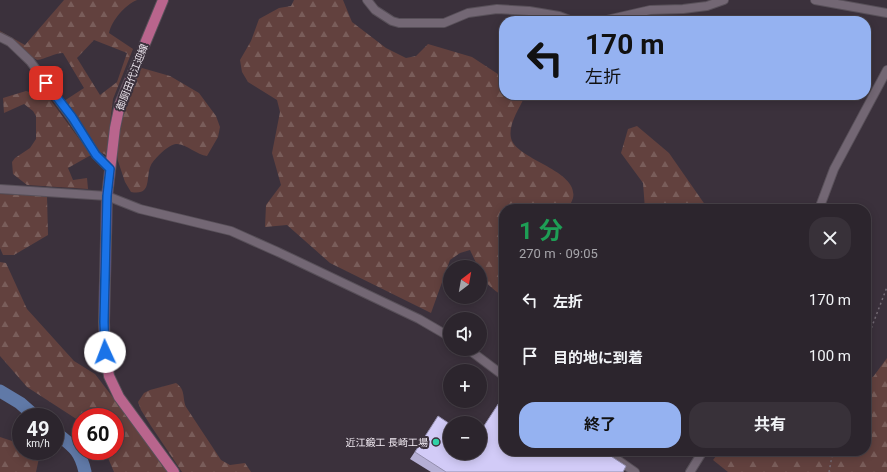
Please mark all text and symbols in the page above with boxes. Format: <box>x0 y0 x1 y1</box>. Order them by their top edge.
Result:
text: 170 m <box>585 28 664 61</box>
icon: left <box>519 32 571 84</box>
street label: 御厨田代江迎線 <box>114 42 150 112</box>
pin <box>29 66 63 100</box>
text: 左折 <box>585 66 621 87</box>
icon: arrive <box>35 72 57 94</box>
text: 1 分 <box>519 217 563 245</box>
button: close <box>809 217 851 259</box>
text: 270 m · 09:05 <box>519 246 598 261</box>
north arrow <box>443 260 487 304</box>
map controls <box>443 260 487 460</box>
icon: left <box>519 289 541 311</box>
text: 170 m <box>809 291 851 309</box>
text: 左折 <box>553 293 583 311</box>
button: sound <box>443 312 487 356</box>
position arrow <box>84 331 126 373</box>
icon: arrive <box>519 345 541 367</box>
text: 100 m <box>809 347 851 365</box>
text: 目的地に到着 <box>553 349 643 367</box>
button: + <box>443 364 487 408</box>
button: 終了 <box>519 402 681 448</box>
button: 共有 <box>689 402 851 448</box>
speed limit sign: 60 <box>72 408 124 460</box>
button: − <box>443 416 487 460</box>
text: 49 <box>27 417 49 441</box>
place label: 近江鍛工 長崎工場 <box>346 437 428 448</box>
marker: 近江鍛工 長崎工場 <box>431 437 441 447</box>
text: km/h <box>26 438 50 449</box>

